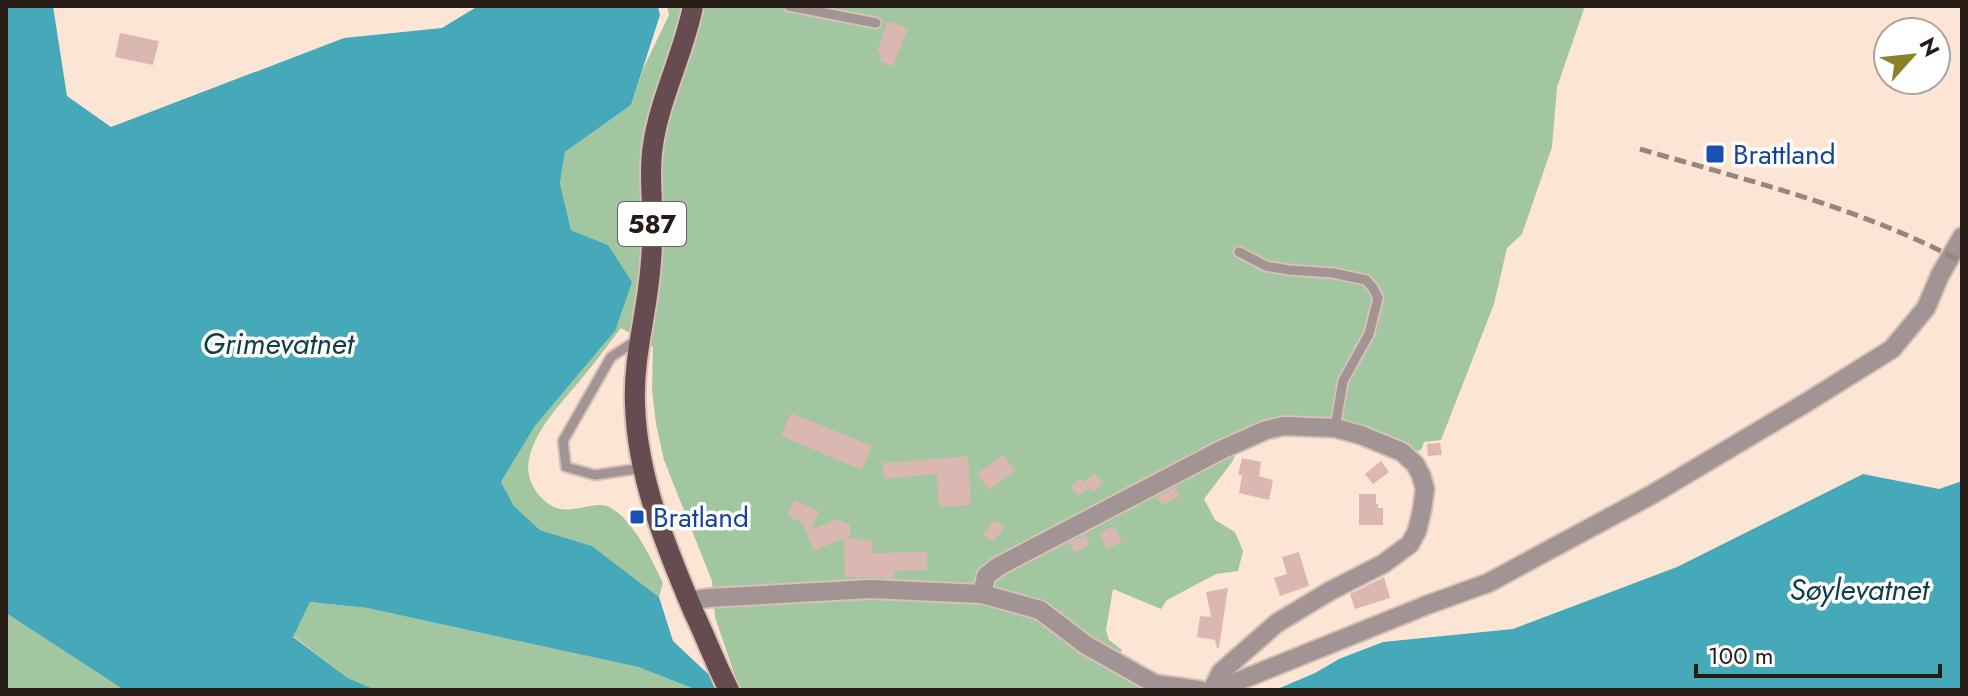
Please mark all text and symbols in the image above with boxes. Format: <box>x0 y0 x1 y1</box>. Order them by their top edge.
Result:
north arrow <box>1872 16 1952 96</box>
text: N <box>1912 32 1948 62</box>
place label: Brattland <box>1733 134 1836 175</box>
marker: Brattland <box>1704 143 1726 165</box>
road number: 587 <box>618 202 686 246</box>
water label: Grimevatnet <box>202 322 356 365</box>
place label: Bratland <box>653 497 749 538</box>
marker: Bratland <box>628 508 646 526</box>
water label: Søylevatnet <box>1789 568 1931 611</box>
scale bar <box>1696 628 1940 678</box>
text: 100 m <box>1708 638 1774 673</box>

